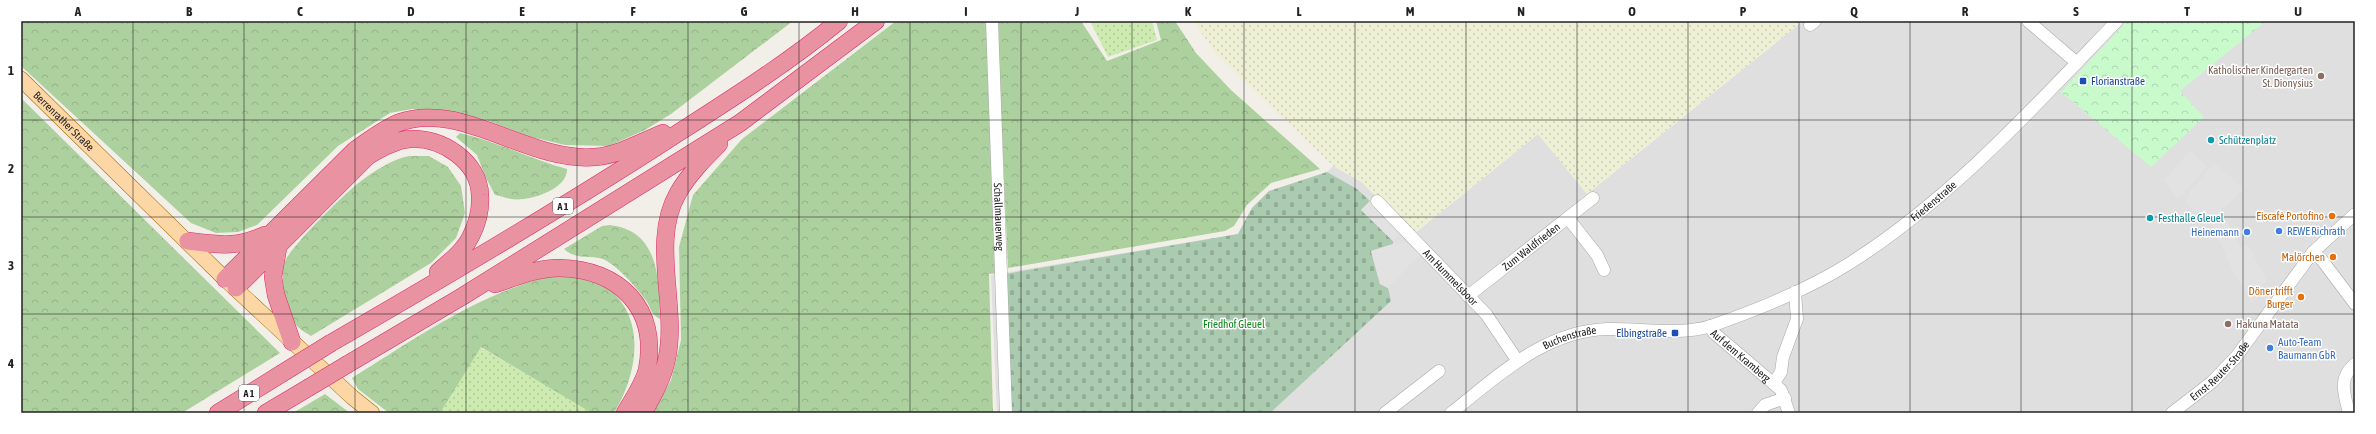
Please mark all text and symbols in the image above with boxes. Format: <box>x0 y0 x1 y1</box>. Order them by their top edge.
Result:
text: A <box>74 4 82 19</box>
text: B <box>186 4 193 19</box>
text: C <box>297 4 303 19</box>
text: D <box>407 4 415 19</box>
text: E <box>519 4 525 19</box>
text: F <box>630 4 636 19</box>
text: G <box>741 4 748 19</box>
text: H <box>851 4 859 19</box>
text: I <box>964 4 968 19</box>
text: J <box>1074 4 1079 19</box>
text: K <box>1185 4 1192 19</box>
text: L <box>1296 4 1302 19</box>
text: M <box>1406 4 1415 19</box>
text: N <box>1517 4 1525 19</box>
text: O <box>1628 4 1636 19</box>
text: P <box>1740 4 1747 19</box>
text: Q <box>1850 4 1858 19</box>
text: R <box>1962 4 1969 19</box>
text: S <box>2073 4 2079 19</box>
text: T <box>2184 4 2190 19</box>
text: U <box>2294 4 2302 19</box>
text: 1 <box>8 63 14 78</box>
place label: Katholischer Kindergarten St. Dionysius <box>2208 64 2313 89</box>
marker: Katholischer Kindergarten St. Dionysius <box>2316 71 2326 81</box>
place label: Florianstraße <box>2091 75 2145 87</box>
marker: Florianstraße <box>2078 76 2088 86</box>
street label: Berrenrather Straße <box>31 89 96 153</box>
place label: Schützenplatz <box>2219 134 2276 146</box>
marker: Schützenplatz <box>2206 135 2216 145</box>
text: 2 <box>8 161 14 176</box>
street label: Friedenstraße <box>1908 178 1959 224</box>
street label: Schallmauerweg <box>992 183 1006 251</box>
road number: A 1 <box>553 198 573 214</box>
place label: Eiscafè Portofino <box>2256 210 2324 222</box>
marker: Eiscafè Portofino <box>2327 211 2337 221</box>
place label: Festhalle Gleuel <box>2158 212 2224 224</box>
marker: Festhalle Gleuel <box>2145 213 2155 223</box>
street label: Zum Waldfrieden <box>1500 220 1562 273</box>
place label: REWE Richrath <box>2287 225 2345 237</box>
place label: Heinemann <box>2191 226 2239 238</box>
marker: REWE Richrath <box>2274 226 2284 236</box>
marker: Heinemann <box>2242 227 2252 237</box>
street label: Am Hummelsboor <box>1421 247 1481 308</box>
place label: Malörchen <box>2282 251 2325 263</box>
marker: Malörchen <box>2328 252 2338 262</box>
text: 3 <box>8 258 14 273</box>
place label: Döner trifft Burger <box>2249 285 2294 310</box>
marker: Döner trifft Burger <box>2296 292 2306 302</box>
park label: Friedhof Gleuel <box>1203 318 1265 330</box>
place label: Hakuna Matata <box>2236 318 2299 330</box>
marker: Hakuna Matata <box>2223 319 2233 329</box>
street label: Buchenstraße <box>1541 324 1597 352</box>
place label: Elbingstraße <box>1616 327 1667 339</box>
street label: Auf dem Kramberg <box>1708 327 1773 384</box>
marker: Elbingstraße <box>1670 328 1680 338</box>
place label: Auto-Team Baumann GbR <box>2278 336 2336 361</box>
street label: Ernst-Reuter-Straße <box>2188 339 2252 403</box>
marker: Auto-Team Baumann GbR <box>2265 343 2275 353</box>
text: 4 <box>7 356 14 371</box>
road number: A 1 <box>239 385 259 401</box>

